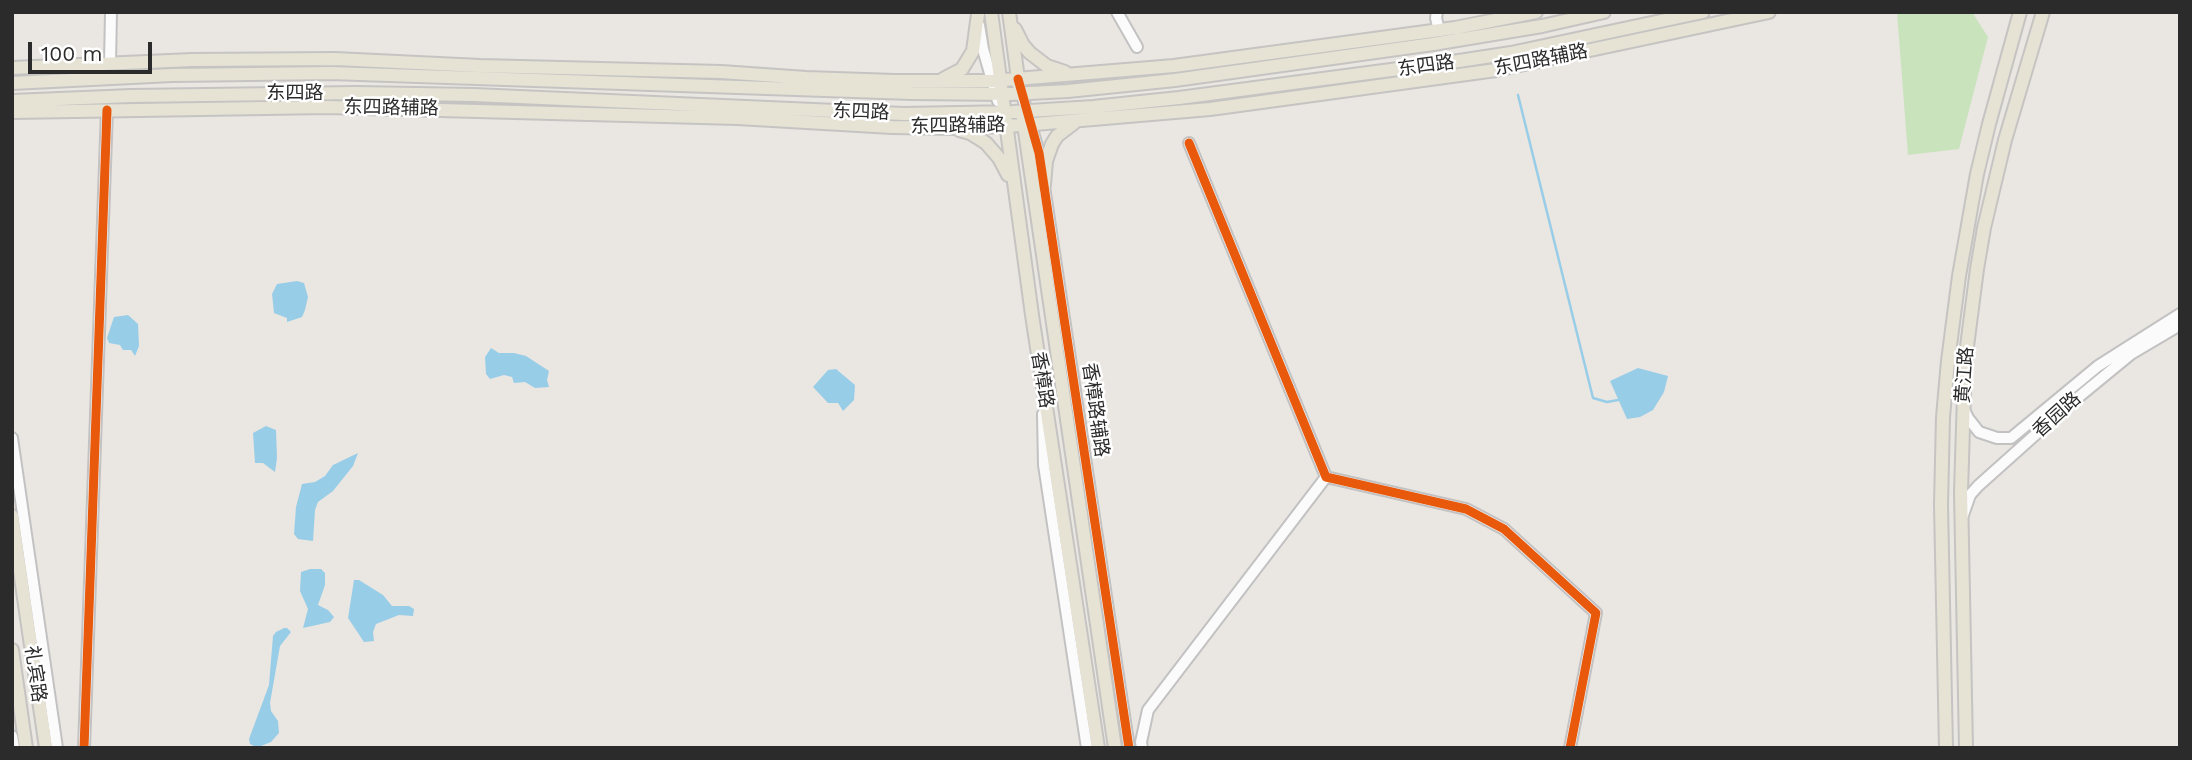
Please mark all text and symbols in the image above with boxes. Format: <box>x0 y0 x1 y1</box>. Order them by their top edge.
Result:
scale bar <box>32 28 156 72</box>
street label: 东四路辅路 <box>1492 40 1590 80</box>
text: 100 m <box>41 41 103 66</box>
street label: 东四路 <box>1396 51 1456 81</box>
street label: 东四路 <box>267 82 323 104</box>
street label: 东四路辅路 <box>343 96 439 120</box>
street label: 东四路 <box>832 100 890 124</box>
street label: 东四路辅路 <box>910 114 1006 138</box>
street label: 黄江路 <box>1952 346 1978 404</box>
street label: 香樟路 <box>1026 350 1058 410</box>
street label: 香樟路辅路 <box>1077 361 1113 459</box>
street label: 香园路 <box>2028 387 2086 443</box>
street label: 礼宾路 <box>20 644 50 704</box>

